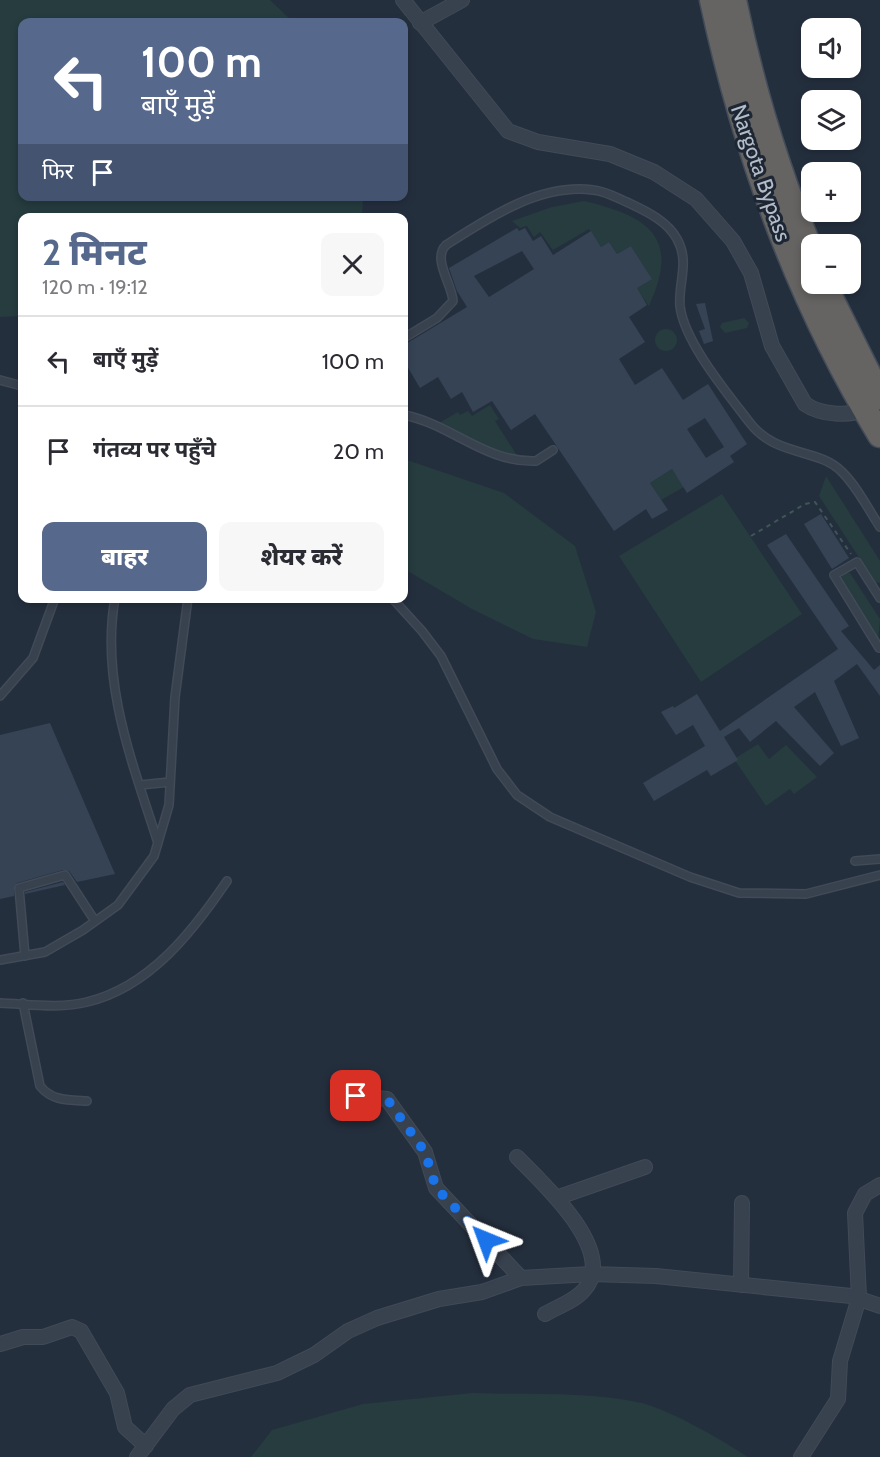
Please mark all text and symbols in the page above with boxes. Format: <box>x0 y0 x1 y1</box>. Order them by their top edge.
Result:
map controls <box>801 18 861 294</box>
button: sound <box>801 18 861 78</box>
text: 100 m <box>141 36 262 88</box>
icon: left <box>42 42 120 120</box>
text: बाएँ मुड़ें <box>141 88 215 121</box>
button: layers <box>801 90 861 150</box>
street label: Nargota Bypass <box>725 101 797 245</box>
icon: arrive <box>86 156 119 189</box>
text: फिर <box>42 158 74 185</box>
button: + <box>801 162 861 222</box>
text: 2 मिनट <box>42 230 147 274</box>
button: close <box>321 233 384 296</box>
button: − <box>801 234 861 294</box>
text: 120 m · 19:12 <box>42 275 148 299</box>
icon: left <box>42 345 75 378</box>
text: बाएँ मुड़ें <box>93 346 158 373</box>
text: 100 m <box>322 348 384 375</box>
icon: arrive <box>42 435 75 468</box>
text: गंतव्य पर पहुँचे <box>93 436 216 463</box>
text: 20 m <box>333 438 384 465</box>
button: बाहर <box>42 522 207 591</box>
button: शेयर करें <box>219 522 384 591</box>
pin <box>330 1070 381 1121</box>
icon: arrive <box>339 1079 372 1112</box>
position arrow <box>454 1208 518 1272</box>

